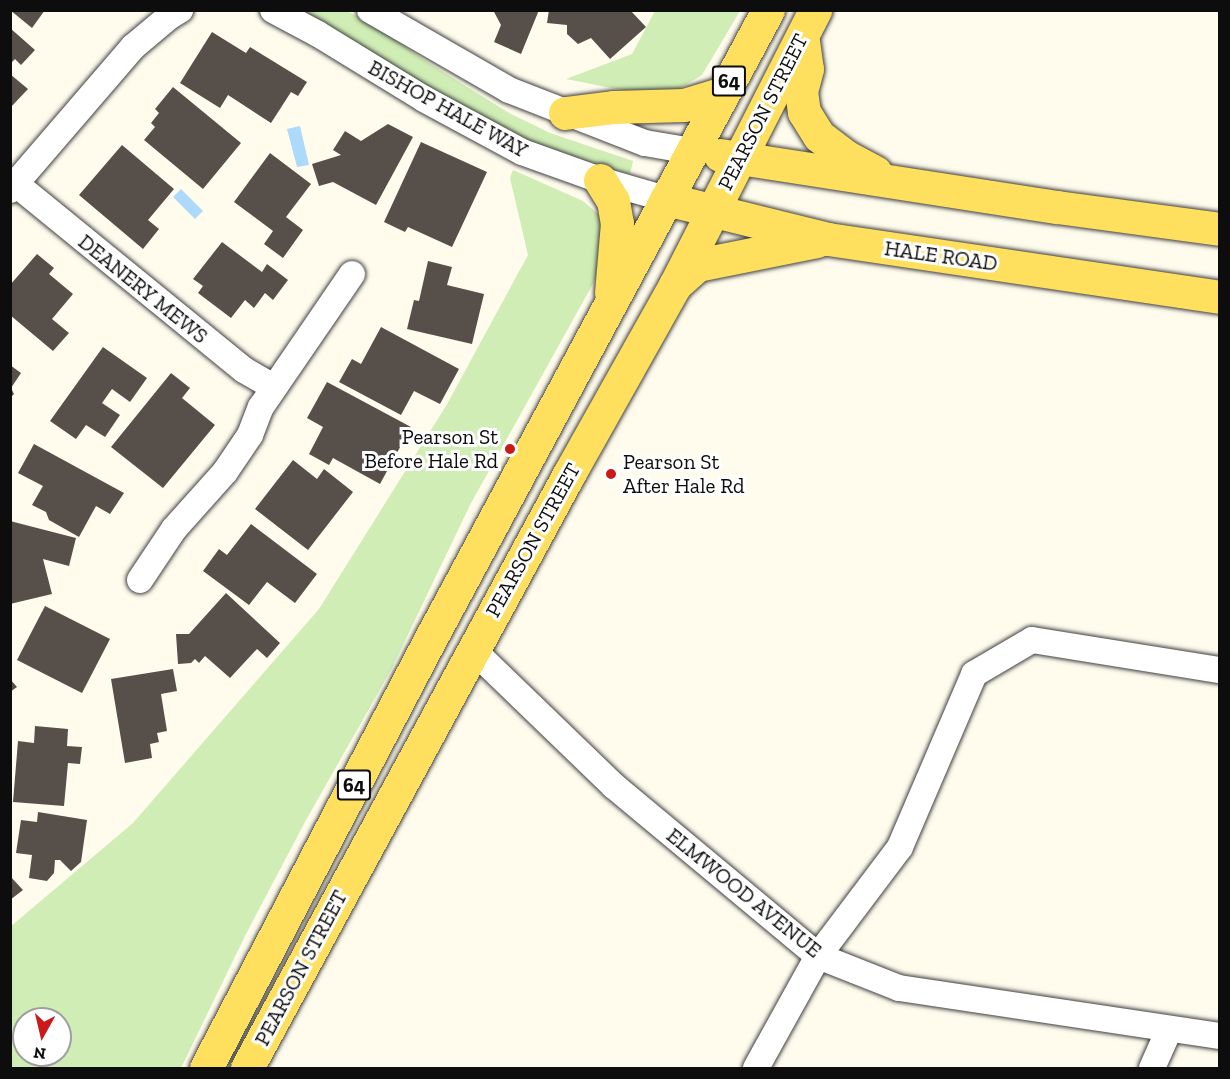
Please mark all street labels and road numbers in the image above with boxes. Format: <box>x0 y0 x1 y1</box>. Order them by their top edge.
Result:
street label: PEARSON STREET <box>713 30 813 194</box>
street label: BISHOP HALE WAY <box>363 54 533 164</box>
road number: 64 <box>711 64 747 98</box>
street label: DEANERY MEWS <box>73 229 213 349</box>
street label: HALE ROAD <box>883 236 999 276</box>
street label: PEARSON STREET <box>480 459 586 621</box>
road number: 64 <box>336 768 372 802</box>
street label: ELMWOOD AVENUE <box>661 823 827 963</box>
street label: PEARSON STREET <box>249 886 353 1050</box>

